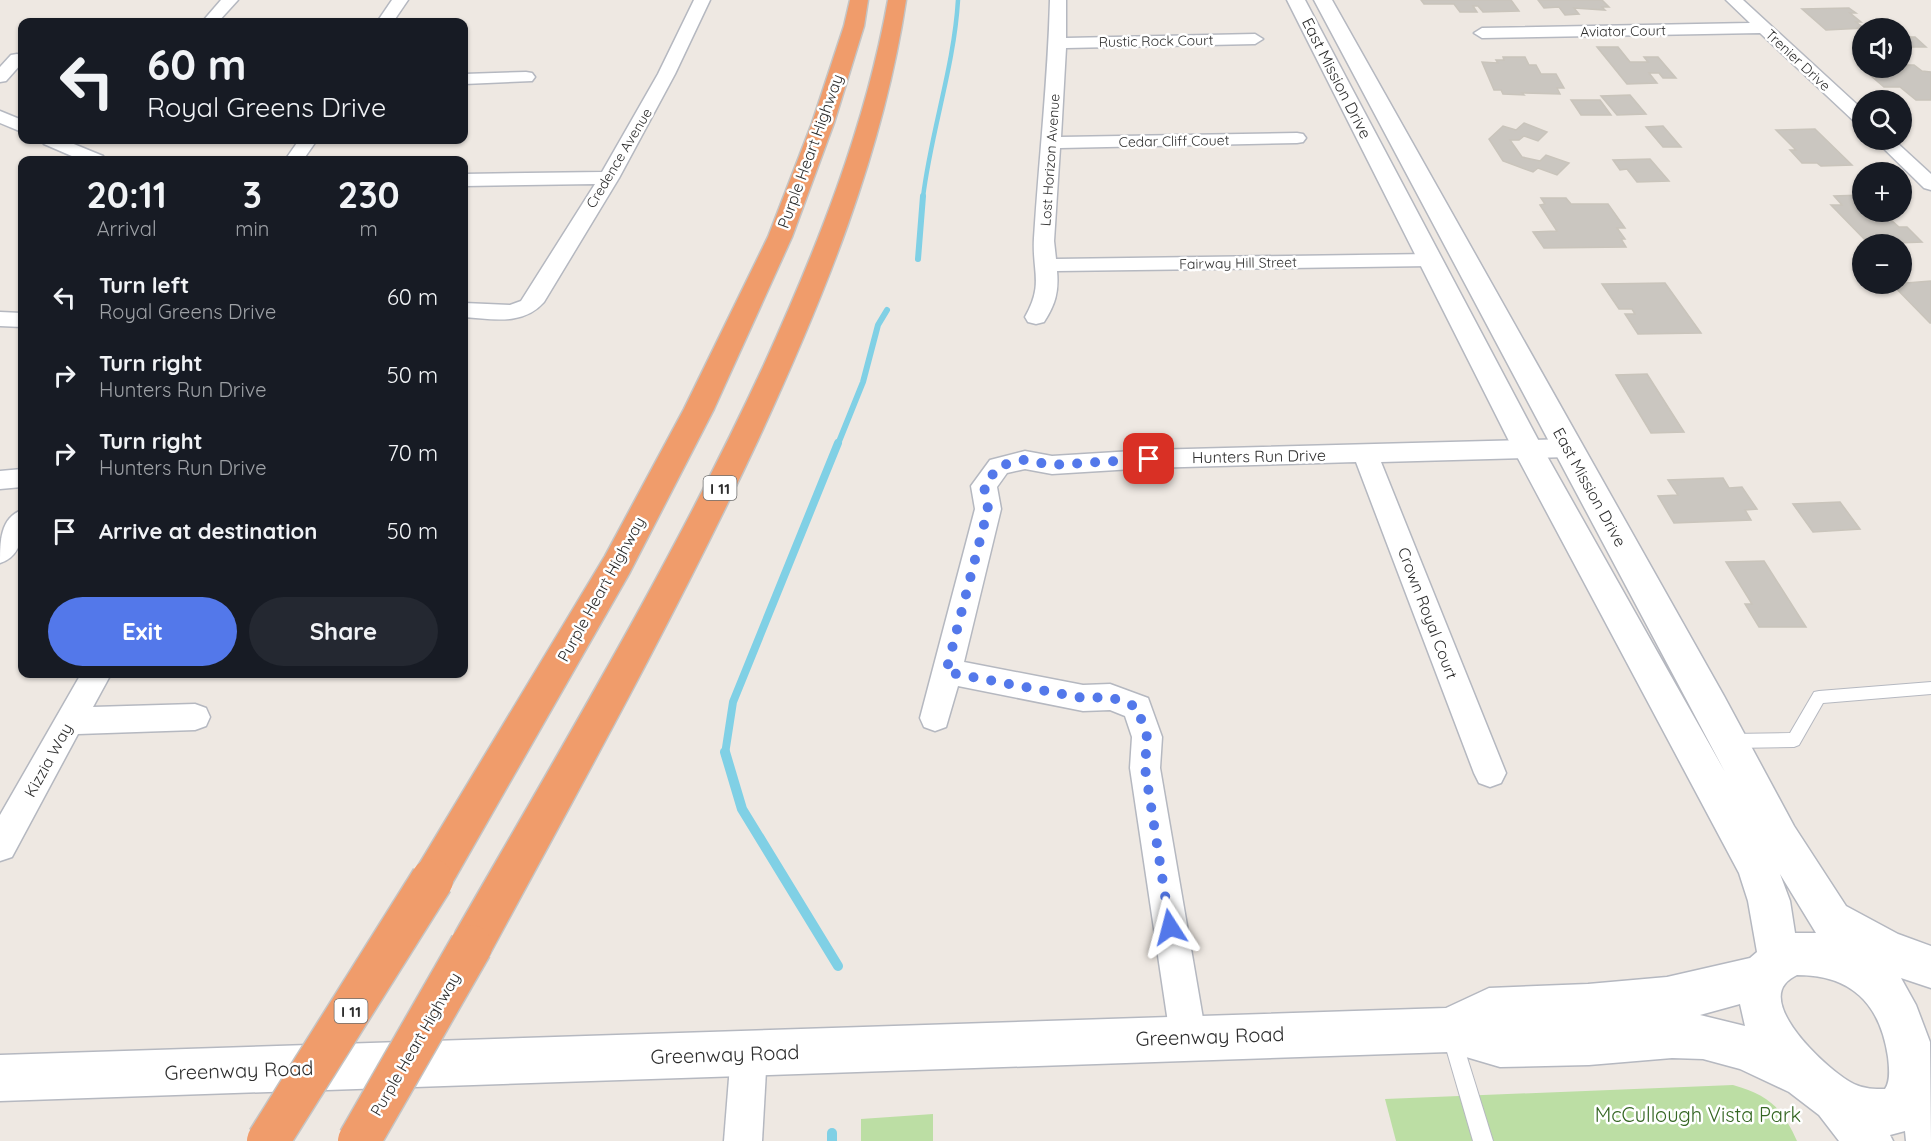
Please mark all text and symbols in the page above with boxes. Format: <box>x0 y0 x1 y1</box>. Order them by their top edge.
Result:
street label: East Mission Drive <box>1298 14 1376 142</box>
map controls <box>1852 18 1912 294</box>
button: sound <box>1852 18 1912 78</box>
street label: Aviator Court <box>1580 21 1666 41</box>
street label: Trenier Drive <box>1762 25 1834 95</box>
street label: Rustic Rock Court <box>1099 31 1214 51</box>
text: 60 m <box>147 38 247 91</box>
icon: left <box>48 42 126 120</box>
street label: Purple Heart Highway <box>773 71 847 231</box>
text: Royal Greens Drive <box>147 90 386 124</box>
button: search <box>1852 90 1912 150</box>
street label: Lost Horizon Avenue <box>1036 93 1064 227</box>
street label: Credence Avenue <box>582 105 656 211</box>
street label: Cedar Cliff Couet <box>1118 131 1230 151</box>
button: + <box>1852 162 1912 222</box>
text: 20:11 <box>86 172 167 217</box>
text: 3 <box>243 172 262 217</box>
text: 230 <box>338 172 400 217</box>
text: Arrival <box>97 216 157 241</box>
text: min <box>235 216 269 241</box>
text: m <box>359 216 378 241</box>
button: − <box>1852 234 1912 294</box>
street label: Fairway Hill Street <box>1179 253 1297 273</box>
text: Turn left <box>99 271 189 299</box>
icon: left <box>48 281 81 314</box>
text: 60 m <box>387 283 438 311</box>
text: Royal Greens Drive <box>99 299 276 324</box>
text: Turn right <box>99 349 203 377</box>
icon: right <box>48 359 81 392</box>
text: 50 m <box>387 361 438 389</box>
text: Hunters Run Drive <box>99 377 267 402</box>
street label: East Mission Drive <box>1549 424 1631 550</box>
text: Turn right <box>99 427 203 455</box>
pin <box>1123 433 1174 484</box>
icon: right <box>48 437 81 470</box>
text: 70 m <box>388 439 438 467</box>
icon: arrive <box>1132 442 1165 475</box>
street label: Hunters Run Drive <box>1192 445 1326 467</box>
text: Hunters Run Drive <box>99 455 267 480</box>
road number: I 11 <box>704 476 736 500</box>
street label: Purple Heart Highway <box>553 513 649 665</box>
icon: arrive <box>48 515 81 548</box>
text: Arrive at destination <box>99 517 317 545</box>
text: 50 m <box>387 517 438 545</box>
street label: Crown Royal Court <box>1394 544 1462 682</box>
button: Exit <box>48 597 237 666</box>
button: Share <box>249 597 438 666</box>
street label: Kizzia Way <box>20 720 76 800</box>
position arrow <box>1138 895 1202 959</box>
street label: Purple Heart Highway <box>366 969 464 1119</box>
road number: I 11 <box>334 999 368 1023</box>
street label: Greenway Road <box>1135 1021 1285 1051</box>
street label: Greenway Road <box>650 1039 800 1069</box>
street label: Greenway Road <box>164 1055 314 1085</box>
park label: McCullough Vista Park <box>1595 1102 1801 1127</box>

